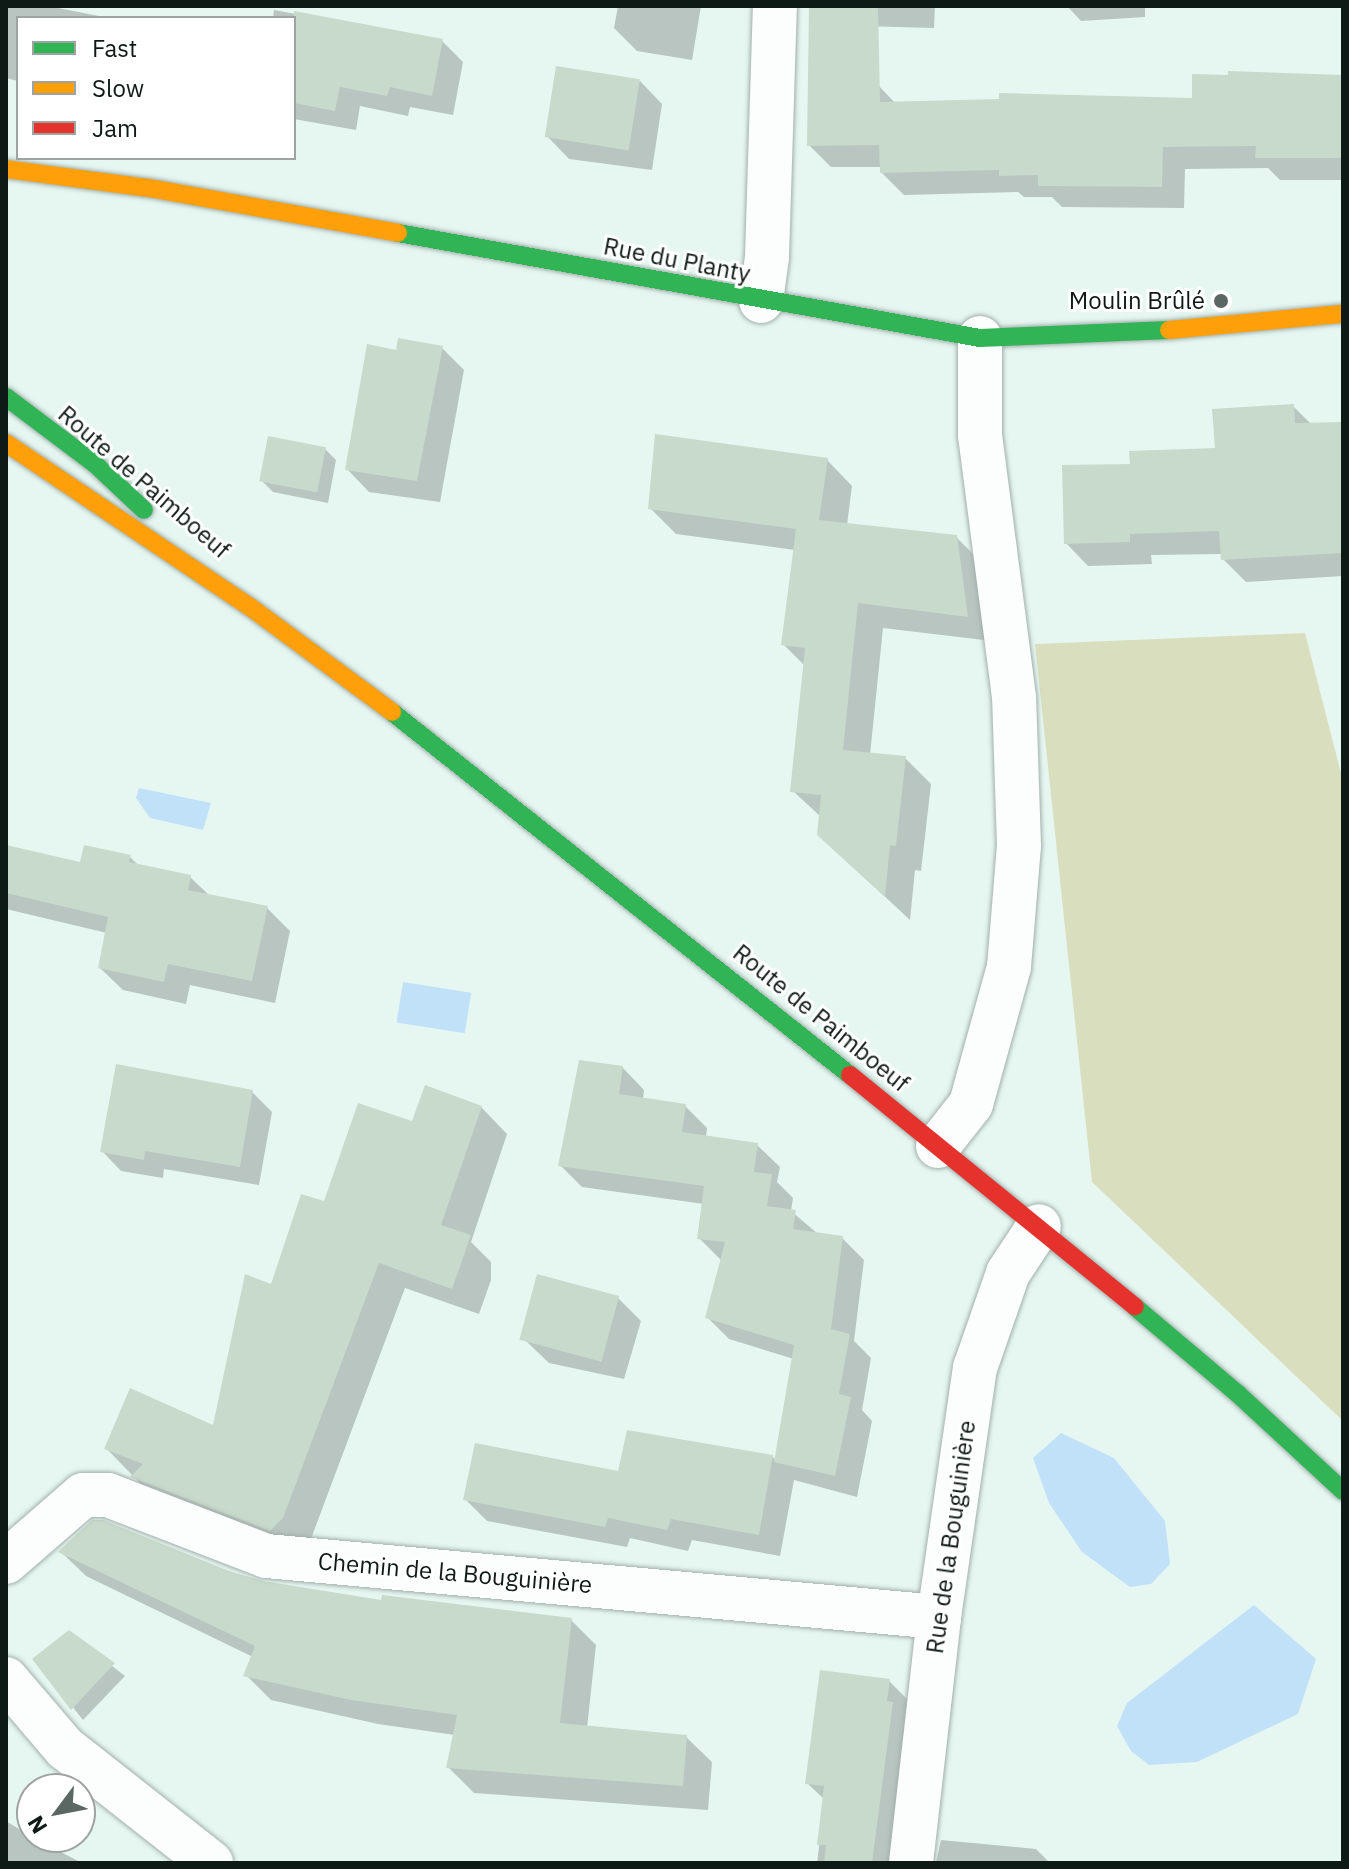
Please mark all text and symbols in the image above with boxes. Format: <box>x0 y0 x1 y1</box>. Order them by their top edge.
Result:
legend <box>16 16 296 160</box>
text: Fast <box>92 32 137 64</box>
text: Slow <box>92 72 144 104</box>
text: Jam <box>92 112 138 144</box>
street label: Rue du Planty <box>601 232 753 288</box>
place label: Moulin Brûlé <box>1069 287 1205 315</box>
marker: Moulin Brûlé <box>1212 292 1230 310</box>
street label: Route de Paimboeuf <box>52 400 236 564</box>
street label: Route de Paimboeuf <box>727 938 915 1098</box>
street label: Rue de la Bouguinière <box>920 1419 982 1655</box>
street label: Chemin de la Bouguinière <box>317 1547 593 1599</box>
north arrow <box>16 1773 96 1853</box>
text: N <box>20 1810 53 1839</box>

